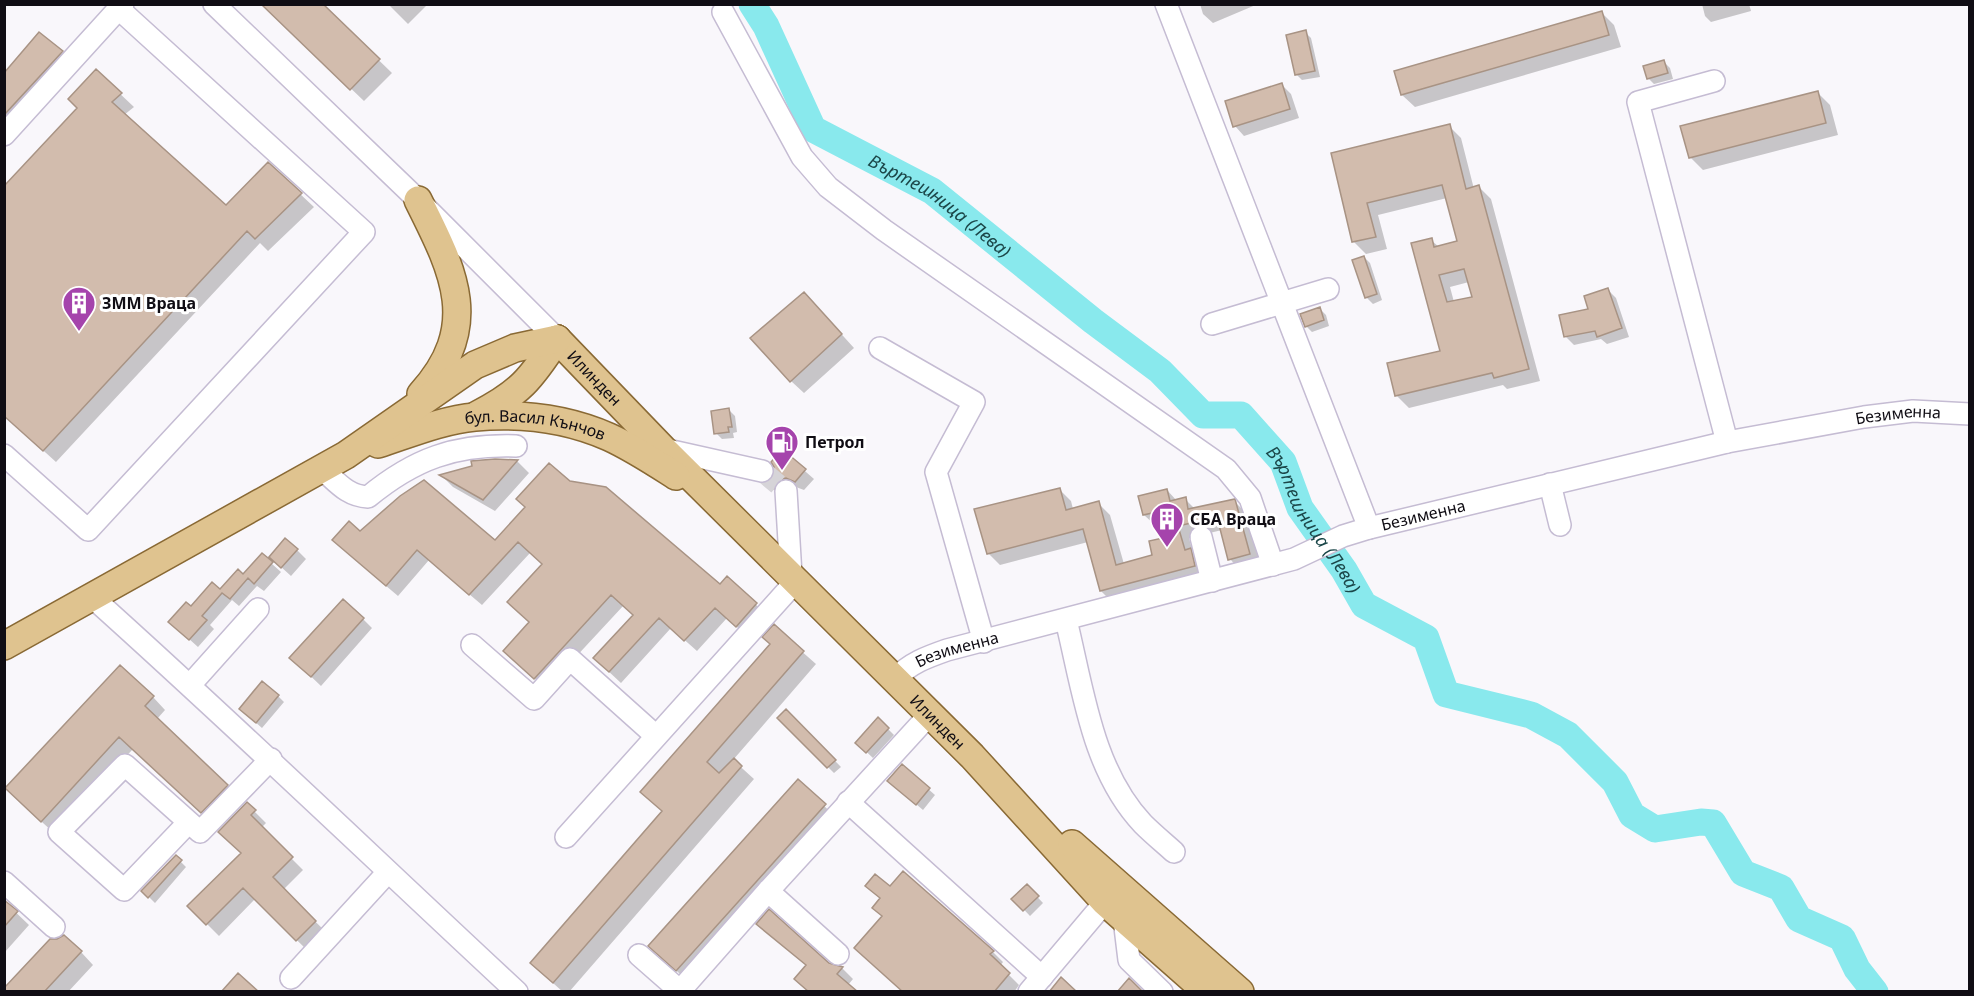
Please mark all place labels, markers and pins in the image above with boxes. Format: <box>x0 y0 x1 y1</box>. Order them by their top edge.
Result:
building icon: ЗММ Враца <box>61 285 97 332</box>
place label: ЗММ Враца <box>102 292 196 314</box>
fuel station icon: Петрол <box>764 424 800 471</box>
place label: Петрол <box>805 431 865 453</box>
building icon: СБА Враца <box>1149 501 1185 548</box>
place label: СБА Враца <box>1190 508 1276 530</box>

